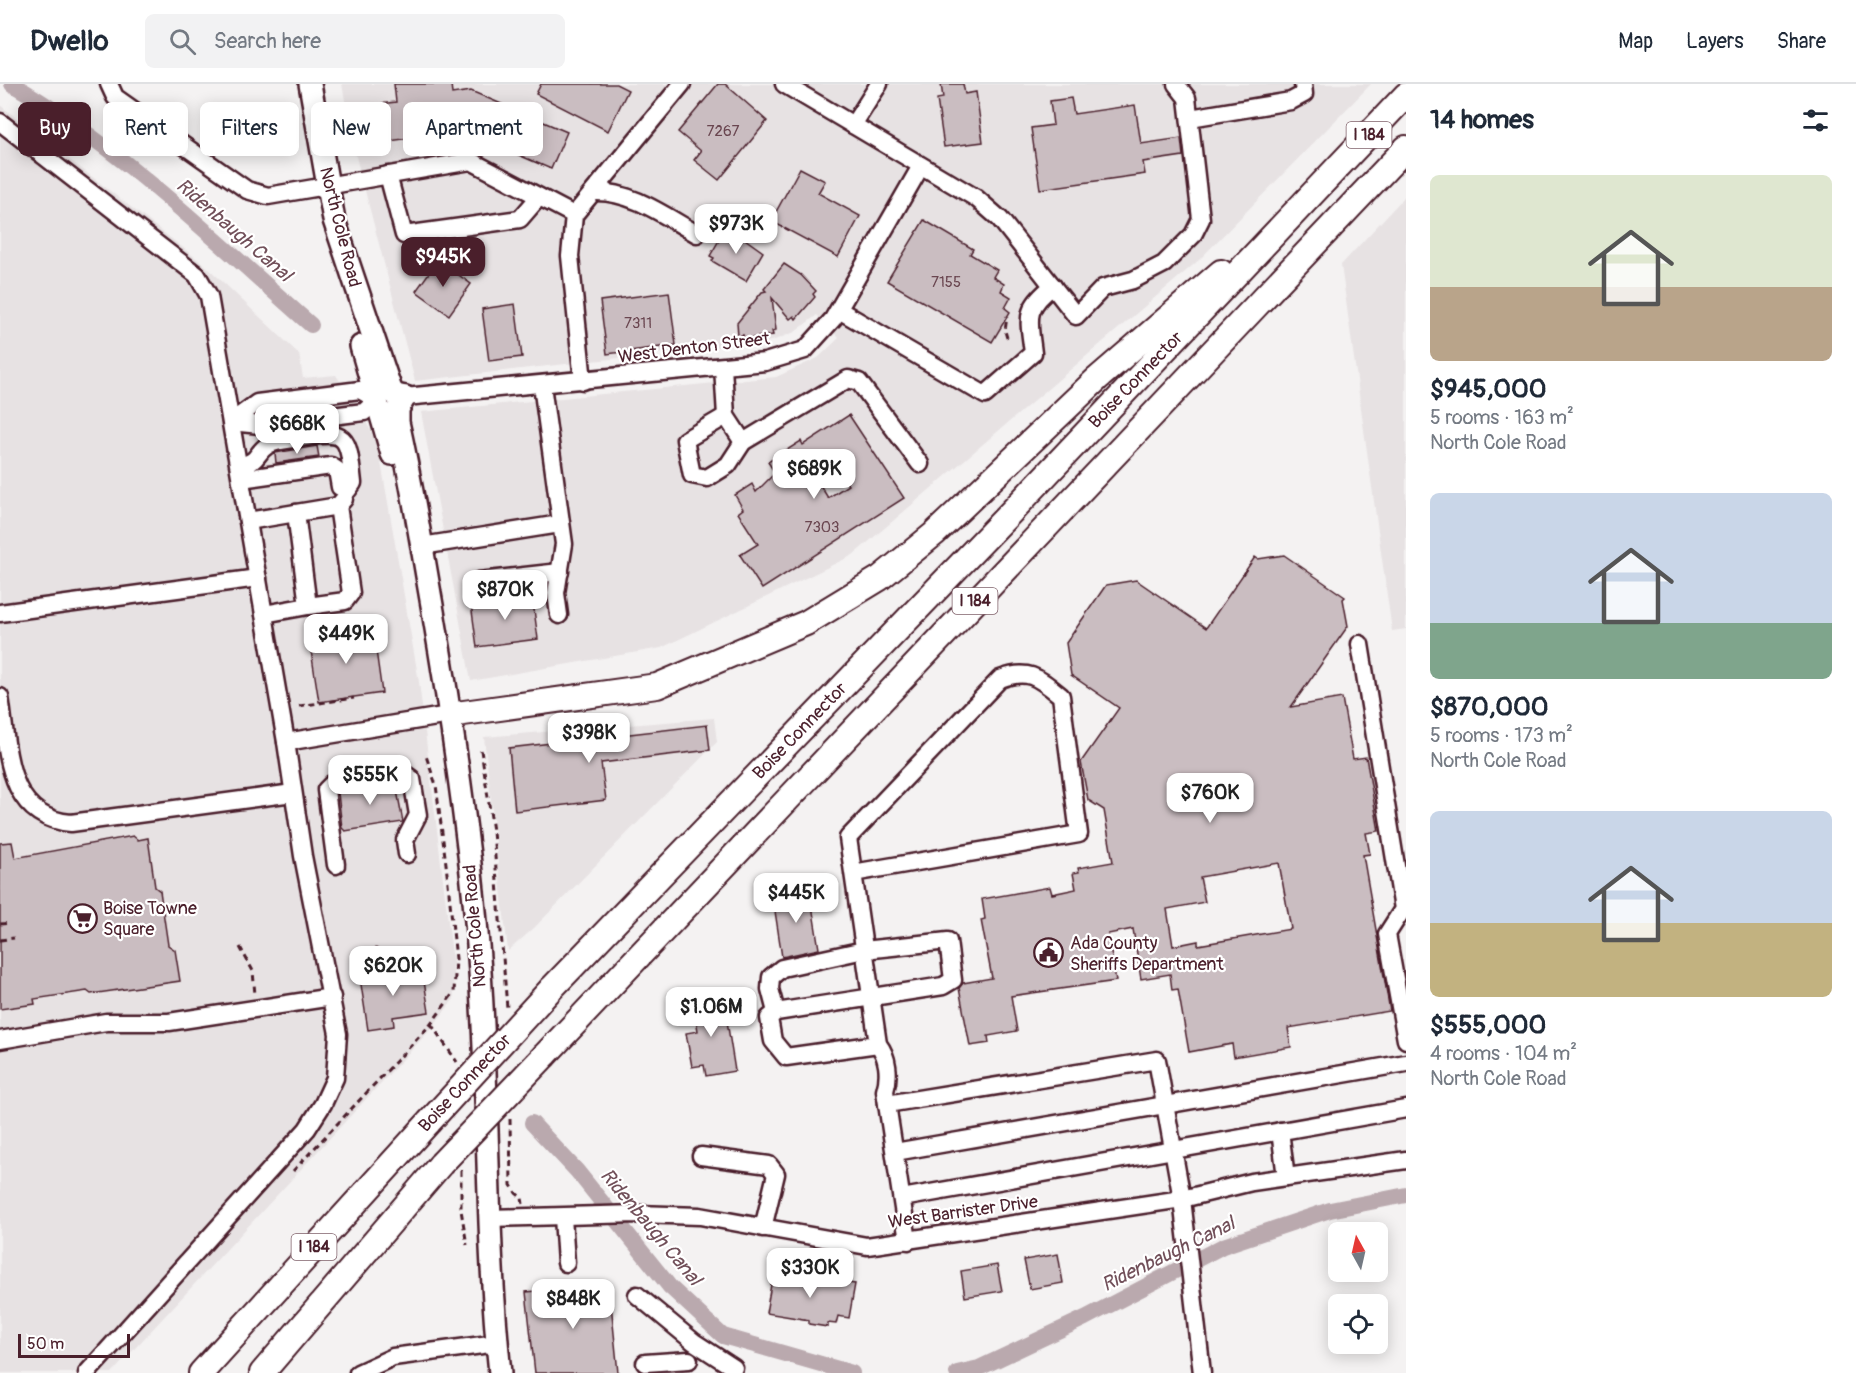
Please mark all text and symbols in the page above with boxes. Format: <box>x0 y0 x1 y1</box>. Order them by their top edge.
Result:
search box <box>145 14 565 68</box>
text: Dwello <box>30 24 109 59</box>
icon: search <box>166 25 199 58</box>
text: Search here <box>214 27 321 55</box>
text: Map <box>1618 28 1653 55</box>
text: Layers <box>1686 28 1744 55</box>
text: Share <box>1777 28 1826 55</box>
chip: Buy <box>18 102 91 156</box>
chip: Rent <box>103 102 188 156</box>
chip: Filters <box>200 102 299 156</box>
chip: New <box>311 102 391 156</box>
chip: Apartment <box>403 102 543 156</box>
text: 14 homes <box>1430 104 1534 136</box>
icon: filters <box>1799 104 1832 137</box>
house number: 7267 <box>707 122 739 141</box>
road number: I 184 <box>1346 122 1392 148</box>
street label: North Cole Road <box>314 165 366 289</box>
water label: Ridenbaugh Canal <box>171 173 299 288</box>
pin: $973K <box>694 204 778 255</box>
text: $973K <box>709 211 763 236</box>
icon: home <box>1577 214 1685 322</box>
pin: $945K <box>401 237 485 288</box>
text: $945K <box>415 244 471 269</box>
house number: 7155 <box>931 273 961 292</box>
house number: 7311 <box>624 314 652 333</box>
street label: Boise Connector <box>1084 326 1189 433</box>
street label: West Denton Street <box>617 327 772 369</box>
text: $945,000 <box>1430 373 1547 405</box>
pin: $668K <box>255 404 339 455</box>
text: 5 rooms · 163 m² <box>1430 405 1574 430</box>
text: $668K <box>269 411 325 436</box>
text: North Cole Road <box>1430 430 1567 455</box>
pin: $689K <box>772 449 856 500</box>
text: $689K <box>787 456 841 481</box>
house number: 7303 <box>805 518 839 537</box>
icon: home <box>1577 532 1685 640</box>
pin: $870K <box>463 570 547 621</box>
text: $870K <box>476 577 534 602</box>
road number: I 184 <box>952 588 998 614</box>
pin: $449K <box>304 614 388 665</box>
text: $449K <box>318 621 374 646</box>
street label: Boise Connector <box>748 677 853 784</box>
text: $870,000 <box>1430 691 1549 723</box>
pin: $398K <box>547 713 631 764</box>
text: $398K <box>562 720 616 745</box>
text: 5 rooms · 173 m² <box>1430 723 1573 748</box>
text: North Cole Road <box>1430 748 1567 773</box>
pin: $555K <box>328 755 412 806</box>
text: $555K <box>342 762 398 787</box>
pin: $760K <box>1168 773 1252 824</box>
text: $760K <box>1181 780 1239 805</box>
icon: home <box>1577 850 1685 958</box>
street label: North Cole Road <box>458 864 492 988</box>
pin: $445K <box>754 873 838 924</box>
text: $445K <box>768 880 824 905</box>
place label: Boise Towne Square <box>103 897 197 941</box>
supermarket icon: Boise Towne Square <box>66 902 98 934</box>
place label: Ada County Sheriffs Department <box>1070 932 1224 976</box>
public building icon: Ada County Sheriffs Department <box>1033 937 1065 969</box>
pin: $620K <box>351 946 435 997</box>
text: $620K <box>363 953 423 978</box>
pin: $1.06M <box>662 987 760 1038</box>
text: $1.06M <box>680 994 742 1019</box>
text: $555,000 <box>1430 1009 1546 1041</box>
street label: Boise Connector <box>414 1029 517 1137</box>
text: 4 rooms · 104 m² <box>1430 1041 1577 1066</box>
text: North Cole Road <box>1430 1066 1567 1091</box>
water label: Ridenbaugh Canal <box>595 1163 709 1292</box>
street label: West Barrister Drive <box>887 1190 1039 1234</box>
water label: Ridenbaugh Canal <box>1097 1210 1241 1297</box>
north arrow <box>1328 1222 1388 1282</box>
map controls <box>1328 1222 1388 1354</box>
road number: I 184 <box>292 1234 336 1260</box>
pin: $330K <box>768 1248 852 1299</box>
text: $330K <box>781 1255 839 1280</box>
pin: $848K <box>531 1279 615 1330</box>
text: $848K <box>546 1286 600 1311</box>
button: locate <box>1328 1294 1388 1354</box>
scale bar <box>18 1331 130 1358</box>
text: 50 m <box>27 1334 64 1354</box>

